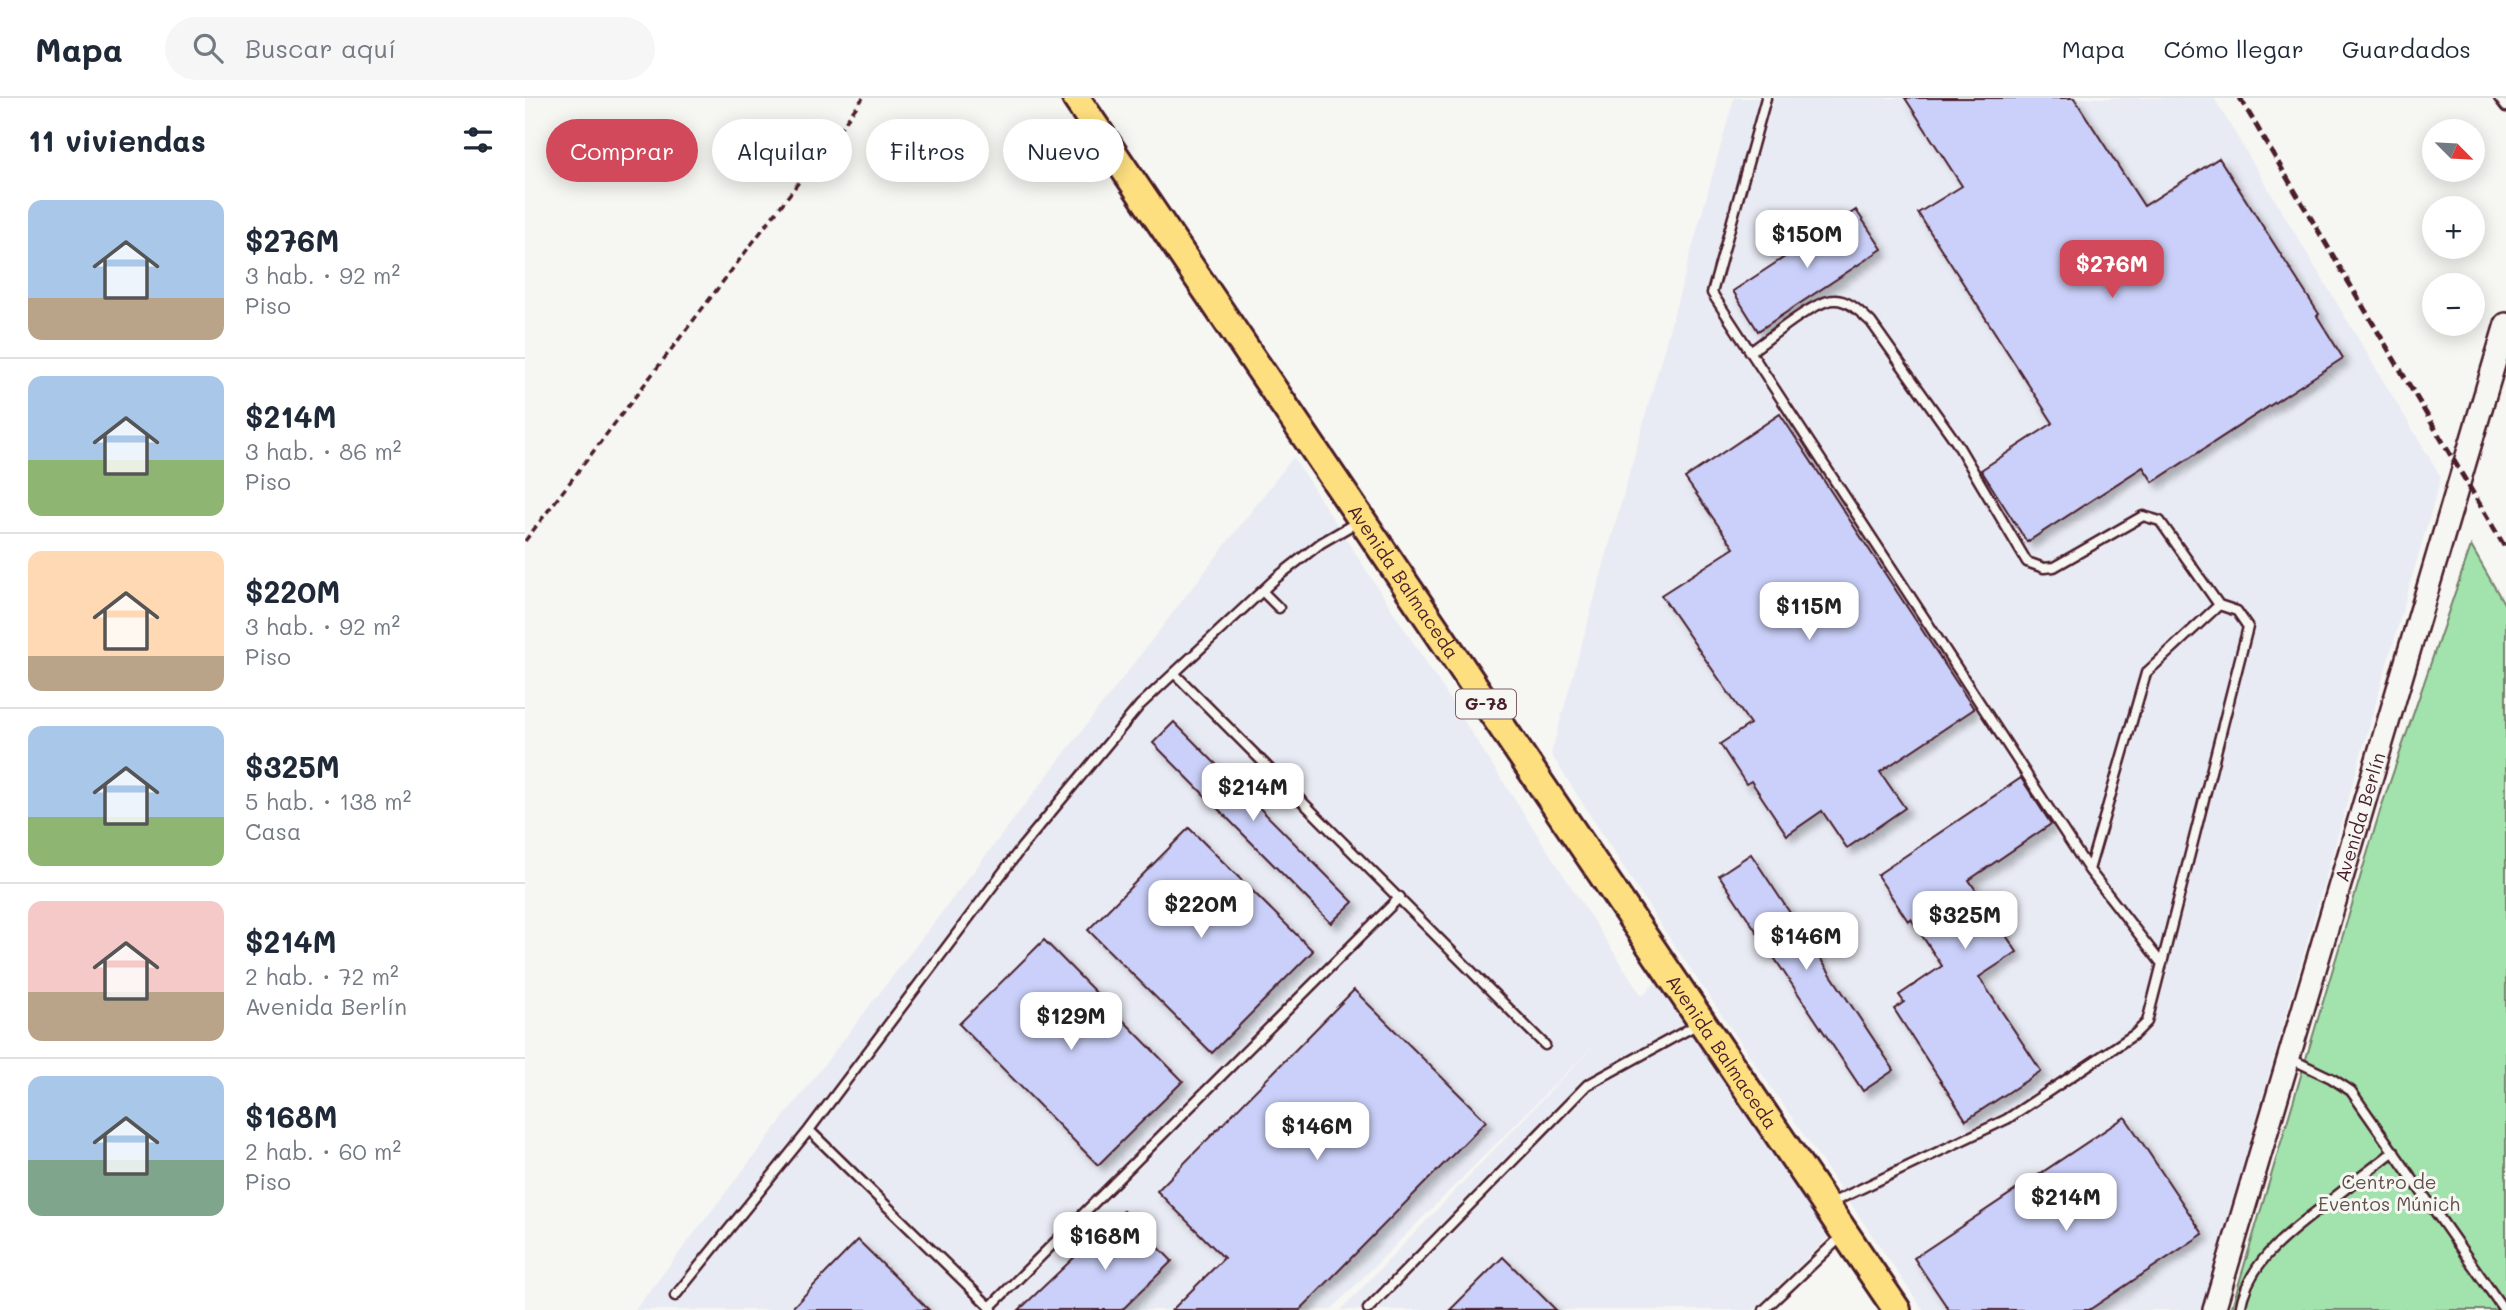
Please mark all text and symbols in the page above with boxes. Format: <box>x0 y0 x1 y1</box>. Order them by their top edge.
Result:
search box <box>165 17 655 80</box>
text: Mapa <box>35 27 123 70</box>
icon: search <box>189 29 227 67</box>
text: Buscar aquí <box>245 31 396 65</box>
text: Mapa <box>2062 33 2126 64</box>
text: Cómo llegar <box>2164 33 2304 64</box>
text: Guardados <box>2342 33 2471 64</box>
chip: Comprar <box>546 119 698 182</box>
chip: Alquilar <box>712 119 852 182</box>
chip: Filtros <box>866 119 989 182</box>
chip: Nuevo <box>1003 119 1124 182</box>
north arrow <box>2422 119 2485 182</box>
map controls <box>2422 119 2485 336</box>
text: 11 viviendas <box>28 120 206 160</box>
icon: filters <box>459 121 497 159</box>
button: + <box>2422 196 2485 259</box>
pin: $150M <box>1758 211 1856 270</box>
text: $150M <box>1771 218 1843 248</box>
text: $276M <box>245 220 339 260</box>
icon: home <box>84 228 168 312</box>
pin: $276M <box>2063 240 2161 300</box>
text: $276M <box>2076 248 2148 278</box>
text: 3 hab. · 92 m² <box>245 260 400 290</box>
button: − <box>2422 273 2485 336</box>
text: Piso <box>245 290 291 320</box>
text: $214M <box>245 396 337 436</box>
icon: home <box>84 404 168 488</box>
text: 3 hab. · 86 m² <box>245 436 402 466</box>
text: Piso <box>245 466 291 496</box>
street label: Avenida Balmaceda <box>1343 499 1465 663</box>
text: $220M <box>245 571 341 611</box>
icon: home <box>84 579 168 663</box>
pin: $115M <box>1760 582 1858 642</box>
text: $115M <box>1776 590 1842 620</box>
text: 3 hab. · 92 m² <box>245 611 400 641</box>
text: Piso <box>245 641 291 671</box>
road number: G-78 <box>1456 690 1516 718</box>
text: $325M <box>245 746 340 786</box>
street label: Avenida Berlín <box>2328 749 2390 885</box>
icon: home <box>84 754 168 838</box>
pin: $214M <box>1204 764 1302 823</box>
text: $214M <box>1218 771 1288 801</box>
text: 5 hab. · 138 m² <box>245 786 411 816</box>
text: Casa <box>245 816 301 846</box>
pin: $220M <box>1152 880 1250 940</box>
text: $220M <box>1164 888 1238 918</box>
pin: $325M <box>1916 892 2014 951</box>
text: $325M <box>1929 899 2001 929</box>
pin: $146M <box>1757 912 1855 972</box>
text: $146M <box>1770 920 1842 950</box>
text: $214M <box>245 921 337 961</box>
icon: home <box>84 929 168 1013</box>
text: 2 hab. · 72 m² <box>245 961 399 991</box>
street label: Avenida Balmaceda <box>1661 969 1784 1134</box>
text: Avenida Berlín <box>245 991 407 1021</box>
pin: $129M <box>1022 992 1120 1052</box>
text: $129M <box>1036 1000 1106 1030</box>
text: $168M <box>245 1096 338 1136</box>
pin: $146M <box>1268 1102 1366 1162</box>
icon: home <box>84 1104 168 1188</box>
text: $146M <box>1281 1110 1353 1140</box>
text: 2 hab. · 60 m² <box>245 1136 401 1166</box>
text: Piso <box>245 1166 291 1196</box>
park label: Centro de Eventos Múnich <box>2318 1169 2460 1216</box>
pin: $214M <box>2017 1174 2115 1233</box>
text: $214M <box>2031 1181 2101 1211</box>
pin: $168M <box>1056 1212 1154 1272</box>
text: $168M <box>1069 1220 1141 1250</box>

